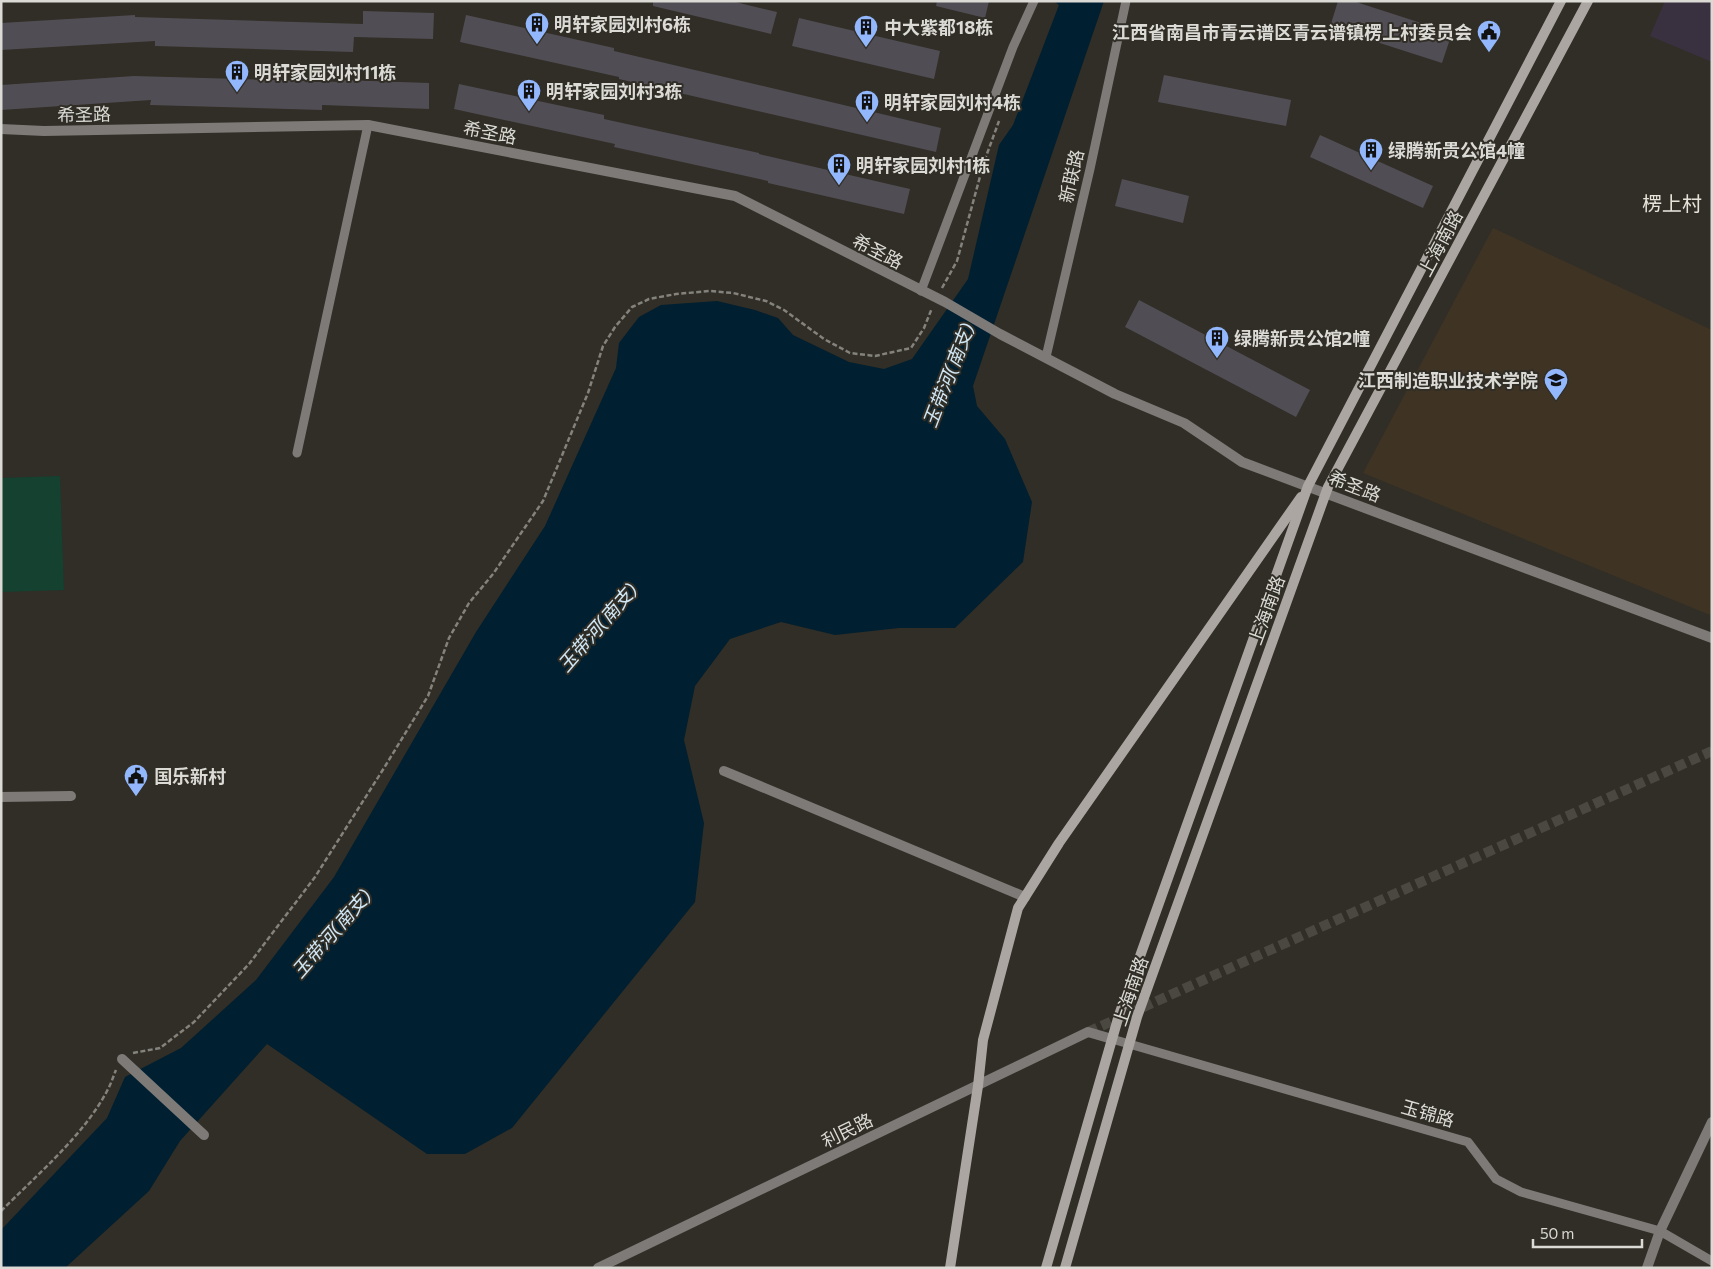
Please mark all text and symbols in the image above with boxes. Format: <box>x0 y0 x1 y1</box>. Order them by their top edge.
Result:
building icon: 明轩家园刘村6栋 <box>524 11 550 45</box>
place label: 明轩家园刘村6栋 <box>554 13 691 35</box>
building icon: 中大紫都18栋 <box>853 14 879 48</box>
place label: 中大紫都18栋 <box>884 16 993 38</box>
public building icon: 江西省南昌市青云谱区青云谱镇楞上村委员会 <box>1476 19 1502 53</box>
place label: 江西省南昌市青云谱区青云谱镇楞上村委员会 <box>1112 21 1472 43</box>
building icon: 明轩家园刘村11栋 <box>224 59 250 93</box>
place label: 明轩家园刘村11栋 <box>254 61 396 83</box>
building icon: 明轩家园刘村3栋 <box>516 78 542 112</box>
place label: 明轩家园刘村3栋 <box>546 80 682 102</box>
building icon: 明轩家园刘村4栋 <box>854 89 880 123</box>
place label: 明轩家园刘村4栋 <box>884 91 1021 113</box>
street label: 希圣路 <box>57 103 111 125</box>
street label: 希圣路 <box>461 116 519 148</box>
building icon: 绿腾新贵公馆4幢 <box>1358 137 1384 171</box>
place label: 绿腾新贵公馆4幢 <box>1388 139 1525 161</box>
street label: 新联路 <box>1054 147 1088 205</box>
building icon: 明轩家园刘村1栋 <box>826 152 852 186</box>
place label: 明轩家园刘村1栋 <box>856 154 990 176</box>
district label: 楞上村 <box>1642 191 1702 215</box>
street label: 上海南路 <box>1413 206 1467 280</box>
street label: 希圣路 <box>849 229 907 273</box>
water label: 玉带河(南支) <box>918 320 978 430</box>
building icon: 绿腾新贵公馆2幢 <box>1204 325 1230 359</box>
place label: 绿腾新贵公馆2幢 <box>1234 327 1370 349</box>
school or university icon: 江西制造职业技术学院 <box>1543 367 1569 401</box>
place label: 江西制造职业技术学院 <box>1358 369 1538 391</box>
street label: 希圣路 <box>1326 466 1384 506</box>
street label: 上海南路 <box>1243 572 1289 648</box>
water label: 玉带河(南支) <box>552 578 642 676</box>
public building icon: 国乐新村 <box>123 763 149 797</box>
place label: 国乐新村 <box>154 765 226 787</box>
water label: 玉带河(南支) <box>286 884 376 982</box>
street label: 上海南路 <box>1108 953 1152 1029</box>
street label: 玉锦路 <box>1399 1095 1457 1131</box>
street label: 利民路 <box>818 1108 876 1152</box>
scale bar <box>1533 1216 1642 1248</box>
text: 50 m <box>1540 1224 1574 1242</box>

